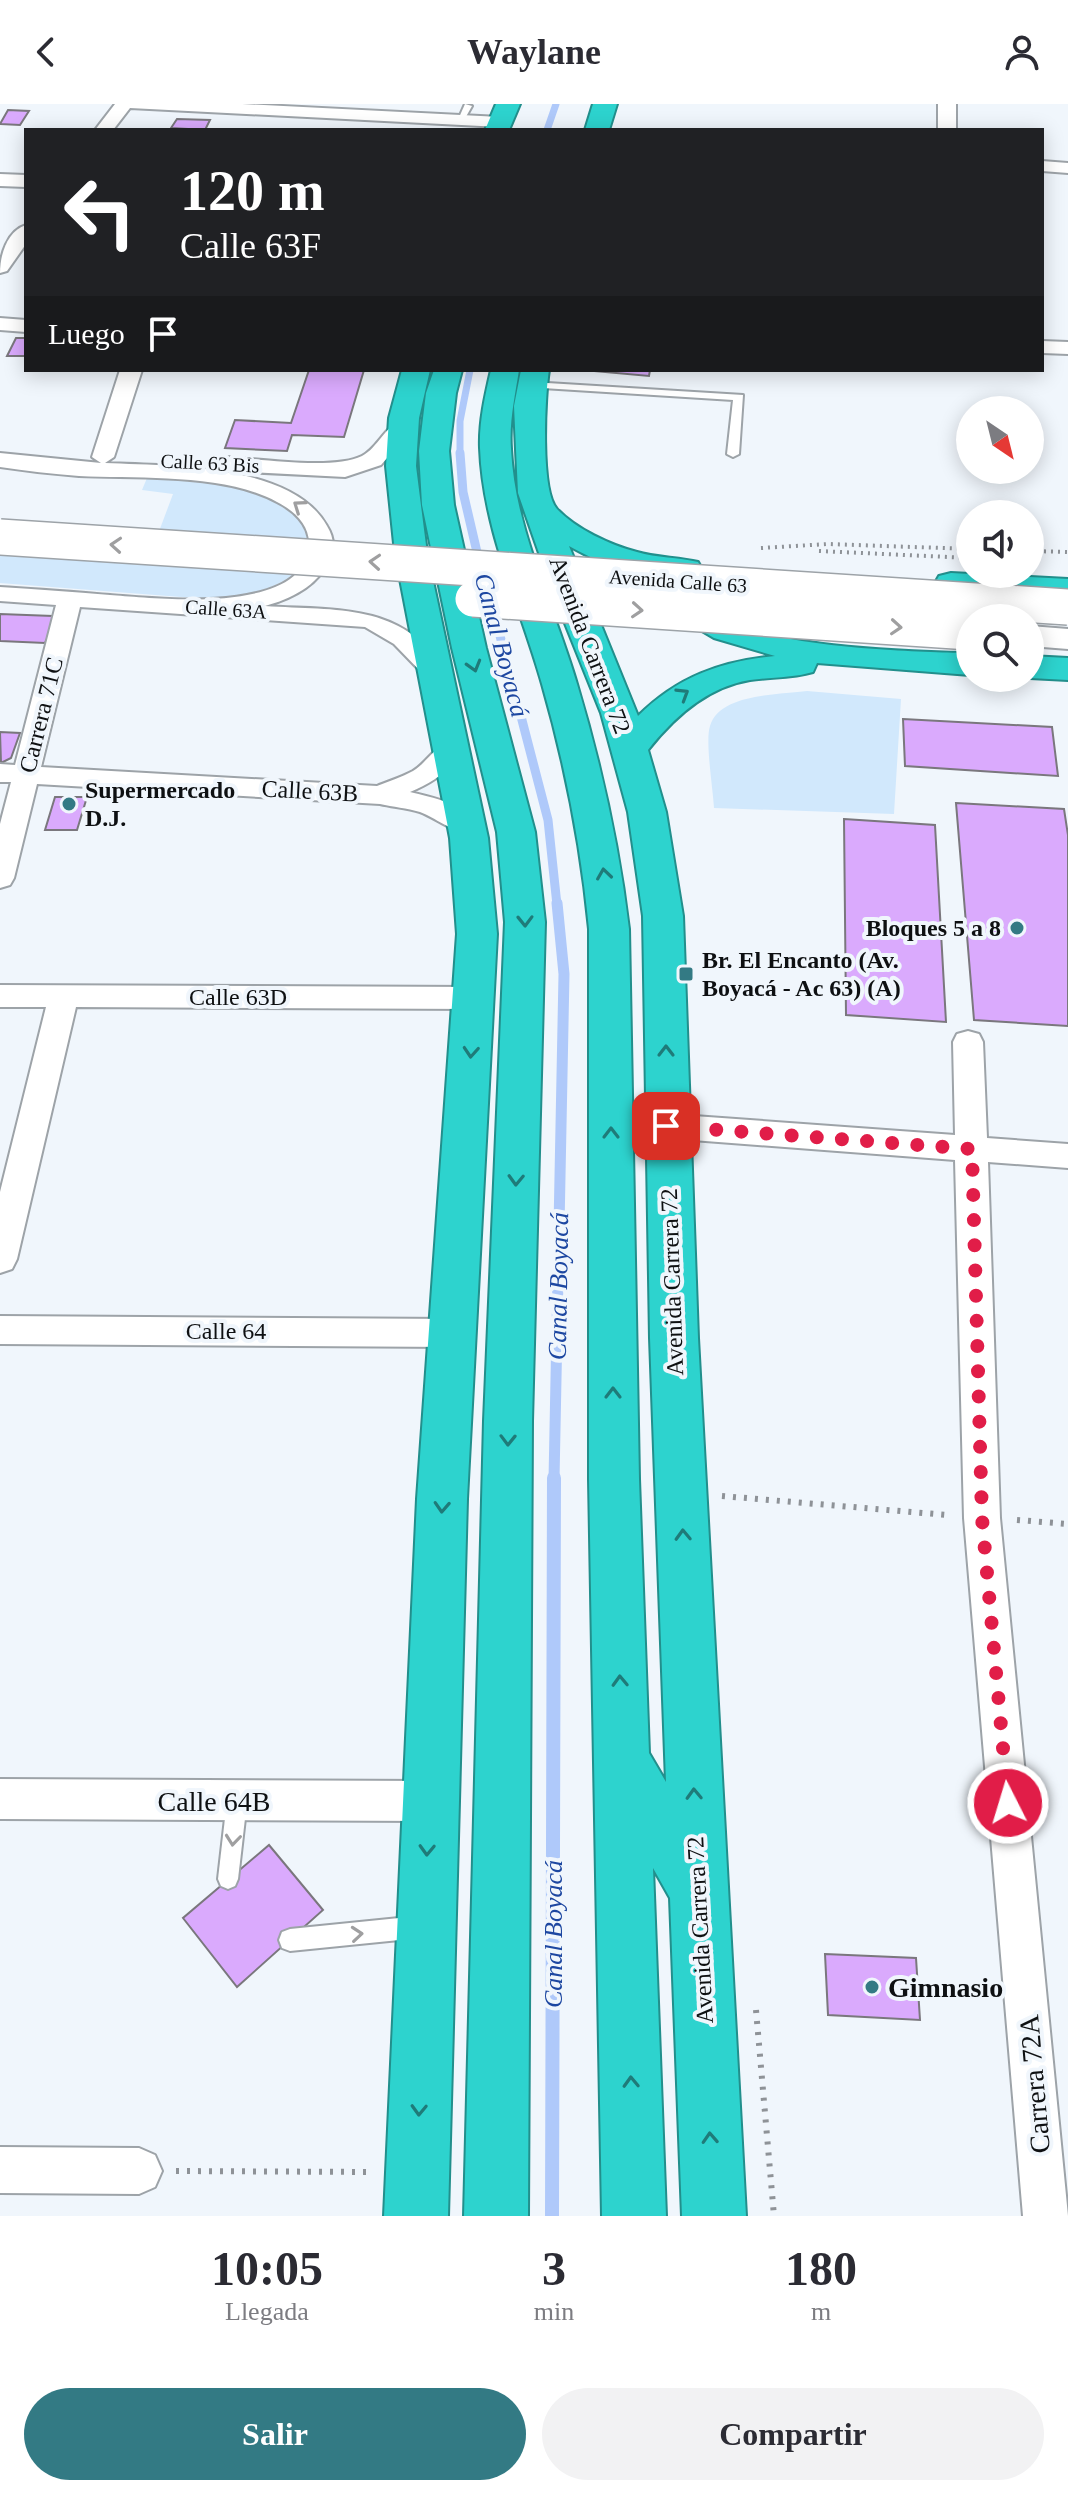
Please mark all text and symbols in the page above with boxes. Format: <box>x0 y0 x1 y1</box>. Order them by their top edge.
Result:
icon: back <box>24 30 68 74</box>
icon: person <box>1000 30 1044 74</box>
text: Waylane <box>467 32 601 72</box>
icon: left <box>48 160 152 264</box>
text: 120 m <box>180 160 325 222</box>
text: Calle 63F <box>180 226 321 266</box>
icon: arrive <box>141 312 185 356</box>
text: Luego <box>48 317 125 350</box>
north arrow <box>956 396 1044 484</box>
map controls <box>956 396 1044 692</box>
street label: Calle 63 Bis <box>160 449 260 477</box>
button: sound <box>956 500 1044 588</box>
one-way arrow <box>293 501 308 516</box>
one-way arrow <box>109 537 122 554</box>
street label: Avenida Carrera 72 <box>544 553 636 737</box>
one-way arrow <box>368 554 381 571</box>
street label: Avenida Calle 63 <box>608 565 748 597</box>
water label: Canal Boyacá <box>468 570 535 720</box>
street label: Calle 63A <box>185 595 268 623</box>
one-way arrow <box>631 601 644 618</box>
button: search <box>956 604 1044 692</box>
one-way arrow <box>890 618 903 635</box>
street label: Carrera 71C <box>14 655 68 775</box>
one-way arrow <box>465 659 481 673</box>
one-way arrow <box>674 689 689 704</box>
street label: Calle 63B <box>261 775 359 807</box>
place label: Supermercado D.J. <box>85 777 235 831</box>
marker: Supermercado D.J. <box>60 795 78 813</box>
one-way arrow <box>596 867 613 880</box>
one-way arrow <box>516 915 533 928</box>
place label: Bloques 5 a 8 <box>866 915 1001 941</box>
marker: Bloques 5 a 8 <box>1008 919 1026 937</box>
place label: Br. El Encanto (Av. Boyacá - Ac 63) (A) <box>702 947 901 1001</box>
marker: Br. El Encanto (Av. Boyacá - Ac 63) (A) <box>677 965 695 983</box>
street label: Calle 63D <box>189 984 287 1010</box>
one-way arrow <box>657 1044 675 1057</box>
one-way arrow <box>463 1046 480 1059</box>
pin <box>632 1092 700 1160</box>
icon: arrive <box>644 1104 688 1148</box>
one-way arrow <box>602 1126 620 1139</box>
one-way arrow <box>508 1174 525 1187</box>
street label: Avenida Carrera 72 <box>656 1188 688 1376</box>
water label: Canal Boyacá <box>543 1212 574 1360</box>
street label: Calle 64 <box>186 1318 266 1344</box>
one-way arrow <box>605 1386 622 1399</box>
one-way arrow <box>499 1434 516 1447</box>
one-way arrow <box>433 1501 450 1514</box>
one-way arrow <box>674 1528 691 1541</box>
one-way arrow <box>611 1674 628 1687</box>
position arrow <box>966 1761 1050 1845</box>
street label: Calle 64B <box>158 1786 270 1817</box>
one-way arrow <box>685 1788 702 1800</box>
one-way arrow <box>224 1834 241 1847</box>
street label: Avenida Carrera 72 <box>682 1836 718 2024</box>
one-way arrow <box>419 1844 436 1857</box>
water label: Canal Boyacá <box>539 1860 568 2008</box>
one-way arrow <box>351 1925 364 1942</box>
place label: Gimnasio <box>888 1972 1003 2003</box>
marker: Gimnasio <box>863 1978 881 1996</box>
street label: Carrera 72A <box>1013 2013 1056 2155</box>
one-way arrow <box>622 2075 639 2088</box>
one-way arrow <box>411 2104 428 2117</box>
one-way arrow <box>702 2131 719 2144</box>
text: 10:05 <box>211 2242 323 2295</box>
text: 3 <box>542 2242 566 2295</box>
text: 180 <box>785 2242 857 2295</box>
text: Llegada <box>225 2297 309 2326</box>
text: min <box>534 2297 574 2326</box>
text: m <box>811 2297 831 2326</box>
button: Salir <box>24 2388 526 2480</box>
button: Compartir <box>542 2388 1044 2480</box>

